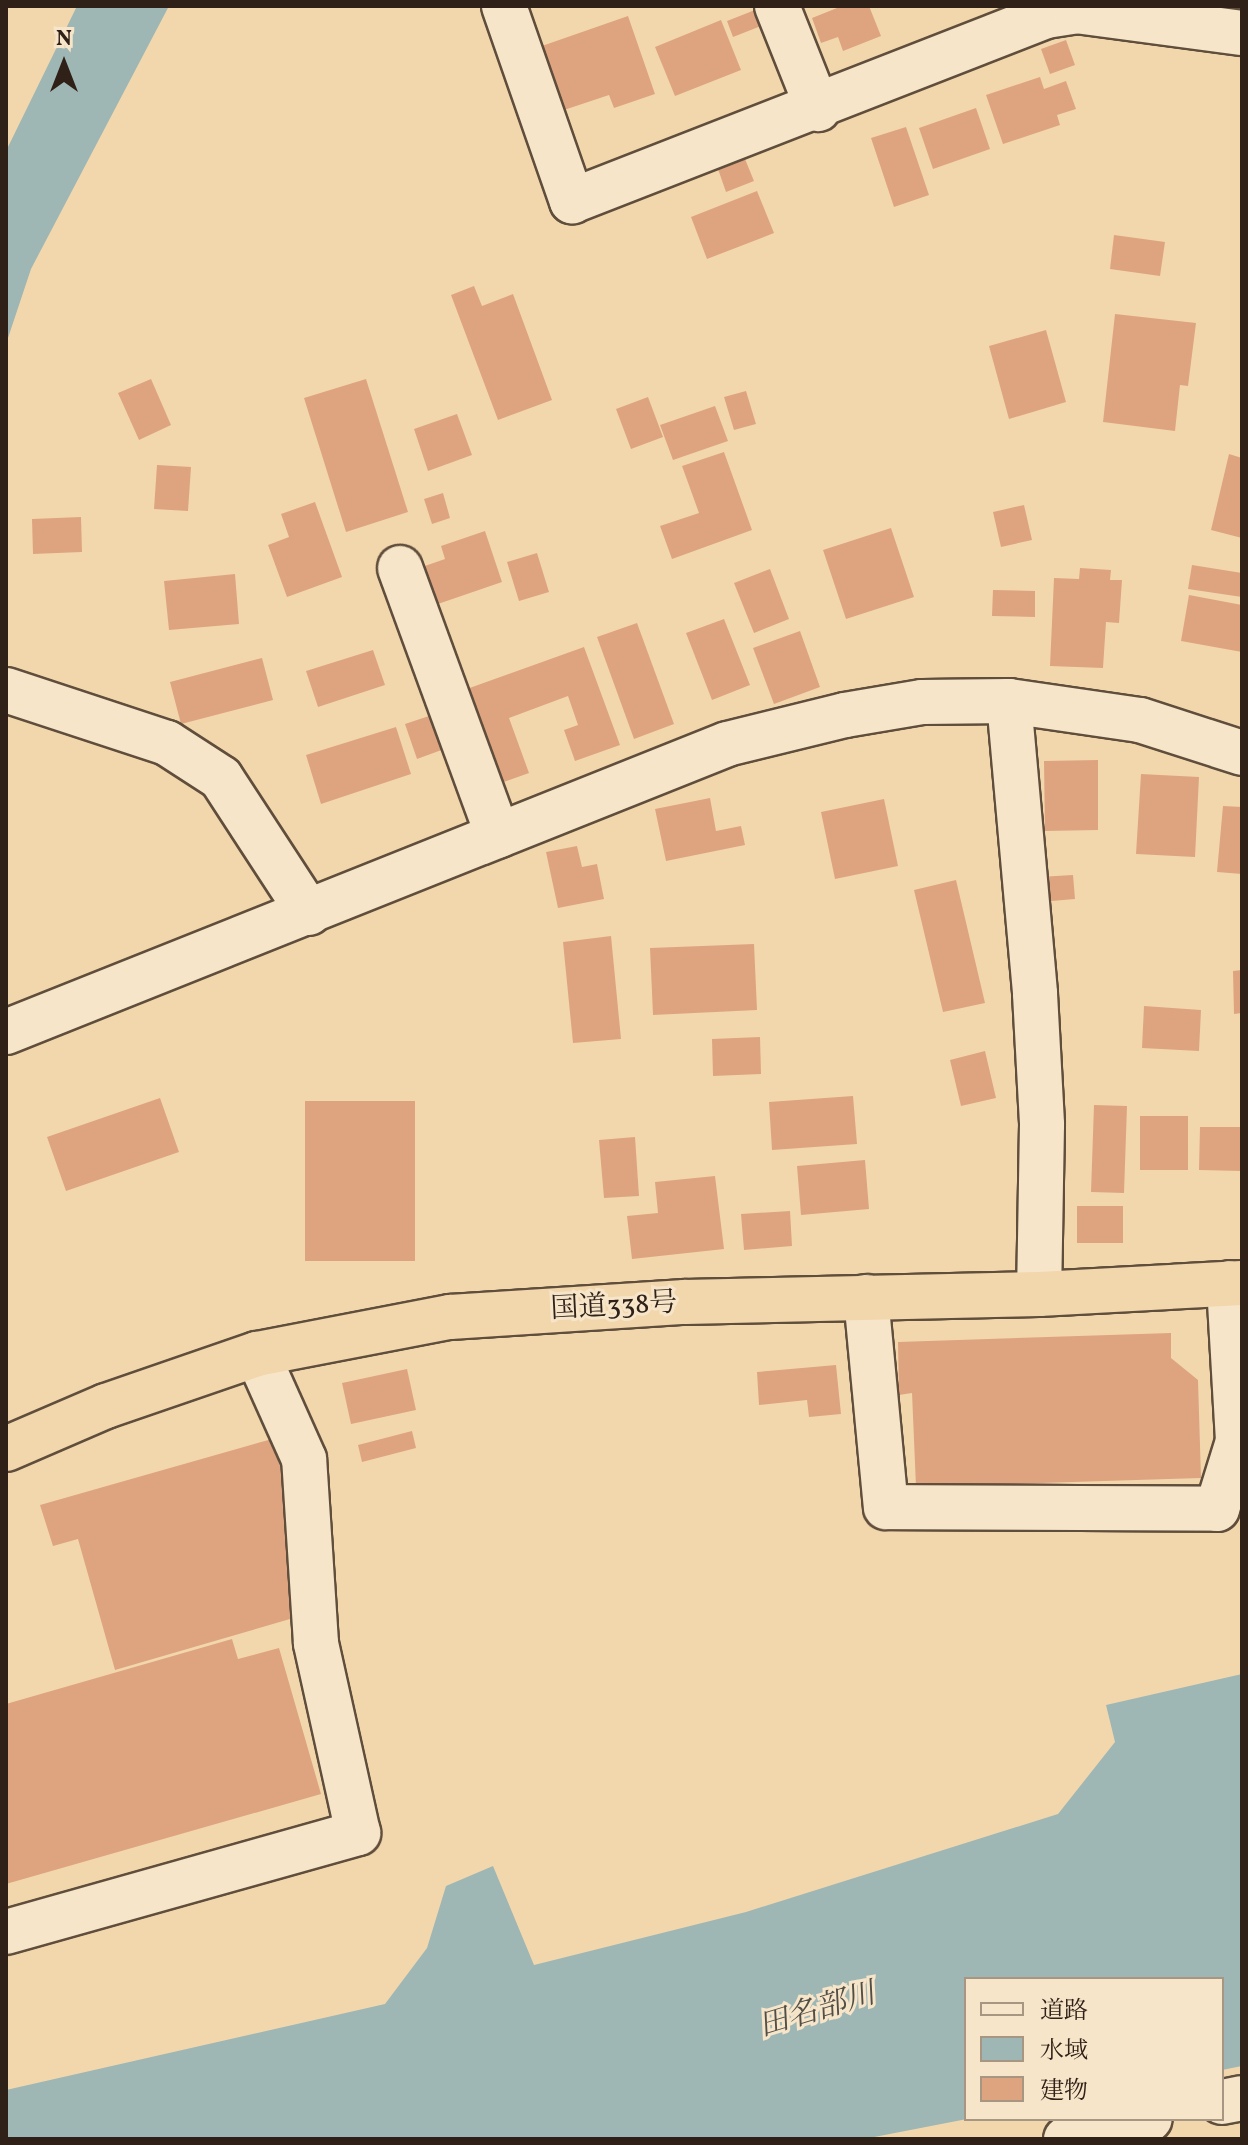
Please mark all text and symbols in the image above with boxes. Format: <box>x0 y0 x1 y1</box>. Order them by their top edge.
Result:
north arrow <box>24 24 104 104</box>
text: N <box>56 24 72 55</box>
street label: 国道338号 <box>550 1287 678 1327</box>
water label: 田名部川 <box>754 1976 880 2046</box>
legend <box>964 1977 1224 2121</box>
text: 道路 <box>1040 1995 1088 2029</box>
text: 水域 <box>1040 2035 1088 2069</box>
text: 建物 <box>1040 2075 1088 2109</box>

